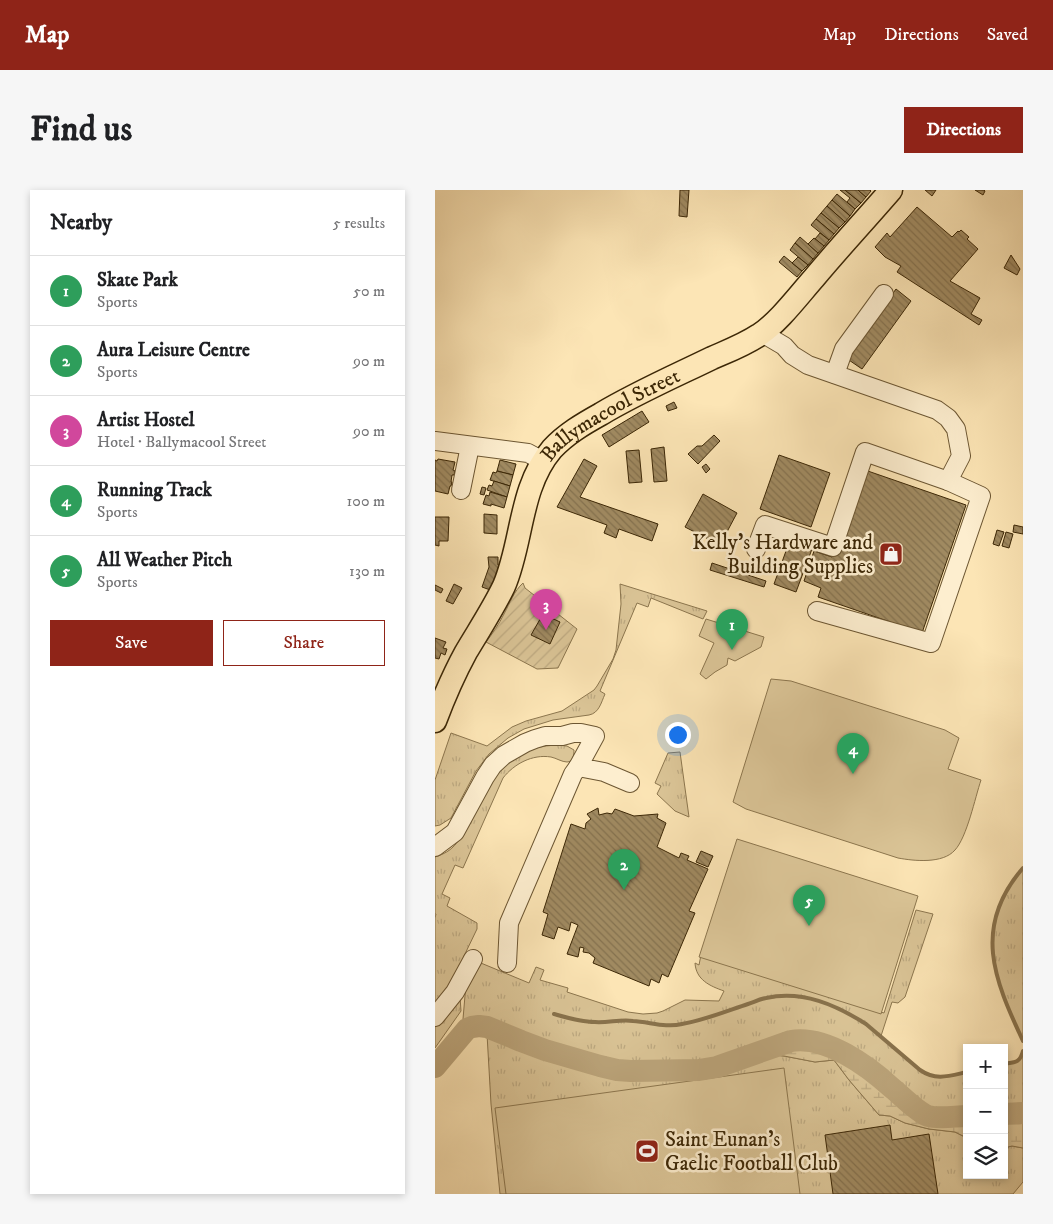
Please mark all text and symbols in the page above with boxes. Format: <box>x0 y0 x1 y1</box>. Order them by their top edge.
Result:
text: Map <box>25 20 69 50</box>
text: Map <box>823 24 856 46</box>
text: Directions <box>884 24 959 46</box>
text: Saved <box>987 24 1028 46</box>
button: Directions <box>904 107 1023 153</box>
text: Find us <box>30 108 132 152</box>
text: Nearby <box>50 210 112 236</box>
text: 5 results <box>333 213 385 233</box>
text: Skate Park <box>97 269 178 292</box>
text: 1 <box>63 281 69 301</box>
text: 50 m <box>353 281 385 301</box>
text: Sports <box>97 292 138 312</box>
text: Aura Leisure Centre <box>97 339 250 362</box>
text: 2 <box>62 351 70 371</box>
text: 90 m <box>353 351 385 371</box>
text: Sports <box>97 362 138 382</box>
street label: Ballymacool Street <box>535 363 684 467</box>
text: Artist Hostel <box>97 409 195 432</box>
text: 3 <box>63 421 69 441</box>
text: 90 m <box>353 421 385 441</box>
text: Hotel · Ballymacool Street <box>97 432 266 452</box>
text: Running Track <box>97 479 212 502</box>
text: 4 <box>61 491 71 511</box>
text: 100 m <box>347 491 385 511</box>
text: Sports <box>97 502 138 522</box>
place label: Kelly's Hardware and Building Supplies <box>692 530 874 580</box>
shop icon: Kelly's Hardware and Building Supplies <box>878 541 904 567</box>
text: All Weather Pitch <box>97 549 232 572</box>
text: 5 <box>62 561 70 581</box>
text: 130 m <box>349 561 385 581</box>
text: Sports <box>97 572 138 592</box>
pin: 3 <box>530 589 562 630</box>
pin: 1 <box>716 609 748 650</box>
button: Save <box>50 620 213 666</box>
button: Share <box>223 620 385 666</box>
your location <box>665 722 691 748</box>
pin: 4 <box>837 733 869 774</box>
pin: 2 <box>608 849 640 890</box>
pin: 5 <box>793 885 825 926</box>
map controls <box>963 1044 1008 1179</box>
button: + <box>963 1044 1008 1089</box>
button: − <box>963 1089 1008 1134</box>
place label: Saint Eunan's Gaelic Football Club <box>665 1127 838 1177</box>
button: layers <box>963 1134 1008 1179</box>
sports icon: Saint Eunan's Gaelic Football Club <box>634 1138 660 1164</box>

